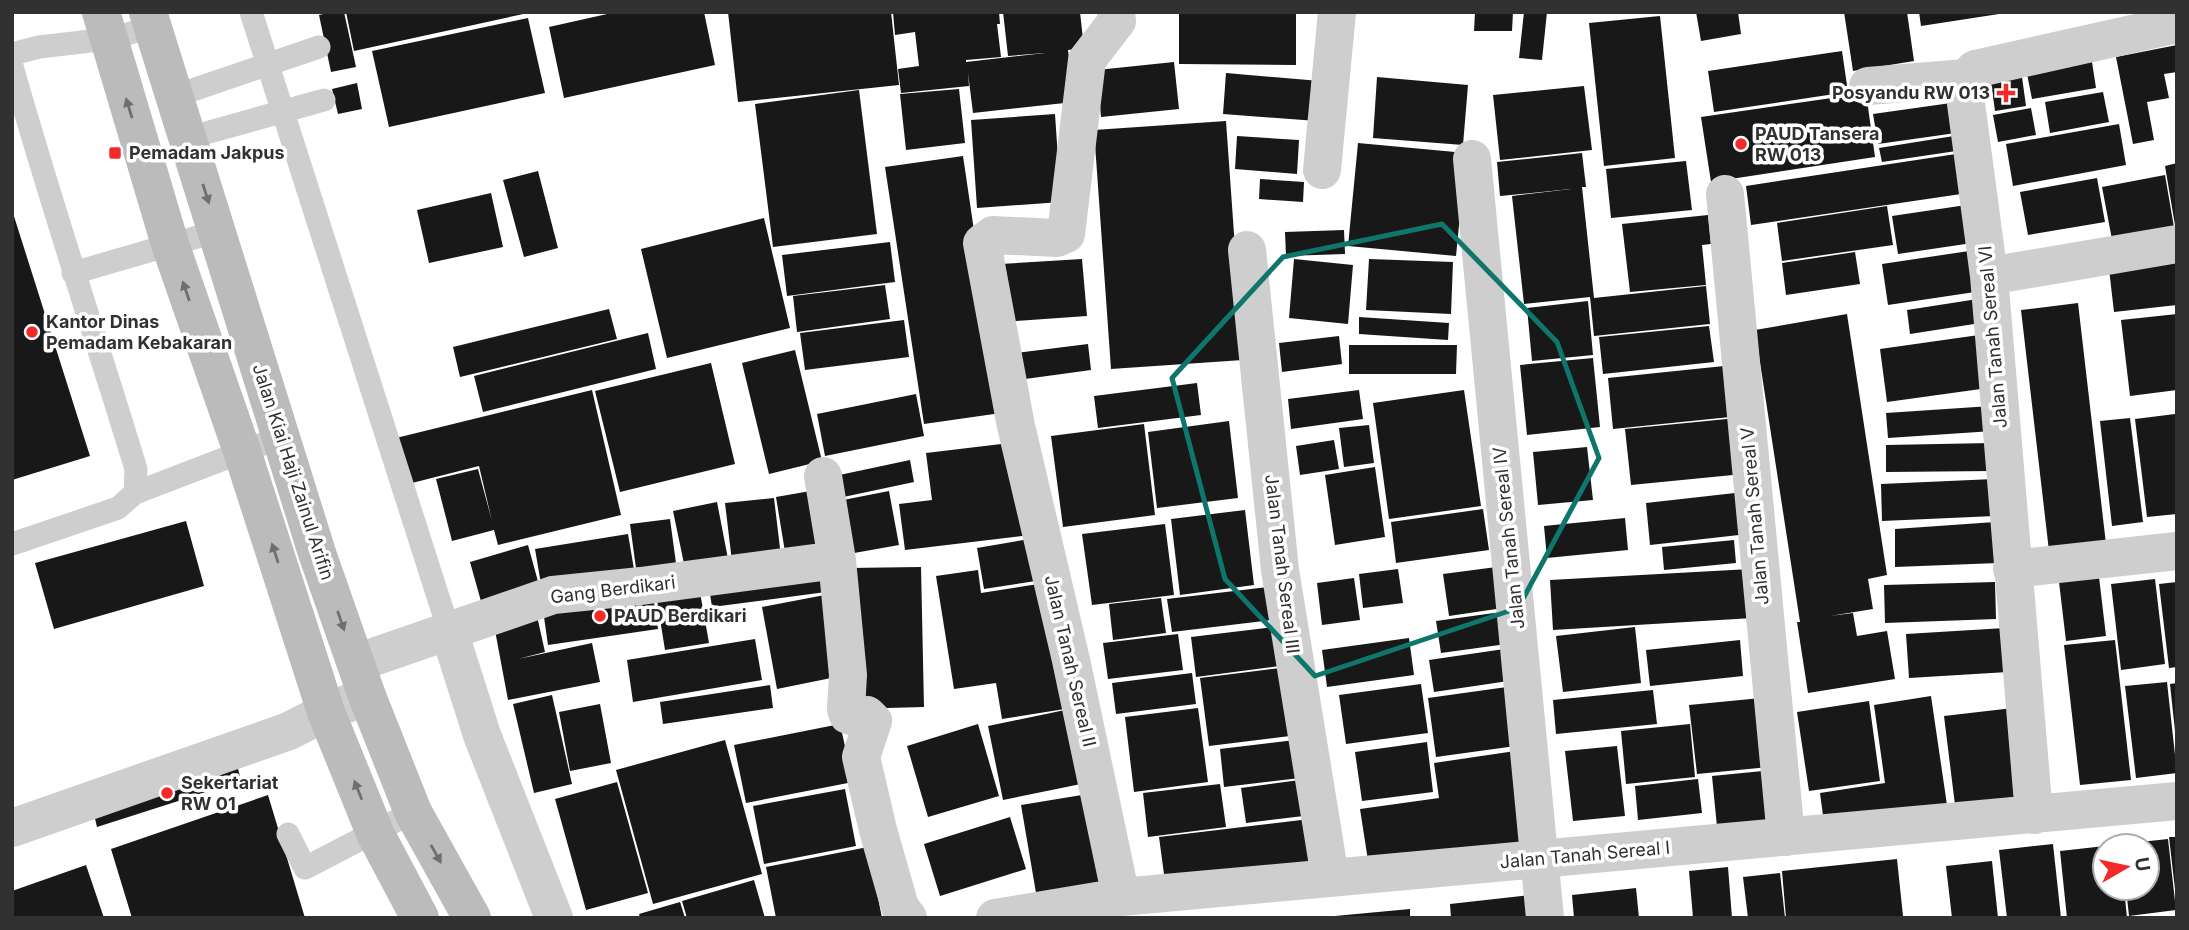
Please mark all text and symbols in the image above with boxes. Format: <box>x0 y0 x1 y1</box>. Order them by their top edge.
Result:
place label: Posyandu RW 013 <box>1832 82 1990 103</box>
marker: Posyandu RW 013 <box>1996 83 2016 103</box>
one-way arrow <box>123 97 133 118</box>
place label: PAUD Tansera RW 013 <box>1755 123 1879 165</box>
marker: PAUD Tansera RW 013 <box>1733 136 1749 152</box>
place label: Pemadam Jakpus <box>129 142 285 163</box>
marker: Pemadam Jakpus <box>107 145 123 161</box>
one-way arrow <box>201 184 212 205</box>
street label: Jalan Tanah Sereal VI <box>1974 245 2011 429</box>
one-way arrow <box>180 280 191 301</box>
place label: Kantor Dinas Pemadam Kebakaran <box>46 311 232 353</box>
marker: Kantor Dinas Pemadam Kebakaran <box>24 324 40 340</box>
street label: Jalan Kiai Haji Zainul Arifin <box>249 361 338 583</box>
street label: Jalan Tanah Sereal V <box>1736 426 1773 606</box>
street label: Jalan Tanah Sereal IV <box>1488 446 1529 630</box>
street label: Jalan Tanah Sereal III <box>1261 473 1304 655</box>
one-way arrow <box>269 542 280 563</box>
street label: Gang Berdikari <box>549 571 677 608</box>
street label: Jalan Tanah Sereal II <box>1040 573 1100 749</box>
place label: PAUD Berdikari <box>614 605 747 626</box>
marker: PAUD Berdikari <box>592 608 608 624</box>
one-way arrow <box>336 611 347 632</box>
place label: Sekertariat RW 01 <box>181 772 279 814</box>
one-way arrow <box>352 780 363 801</box>
marker: Sekertariat RW 01 <box>159 785 175 801</box>
north arrow <box>2091 832 2161 902</box>
street label: Jalan Tanah Sereal I <box>1499 837 1671 872</box>
one-way arrow <box>431 844 442 864</box>
text: U <box>2130 856 2155 873</box>

